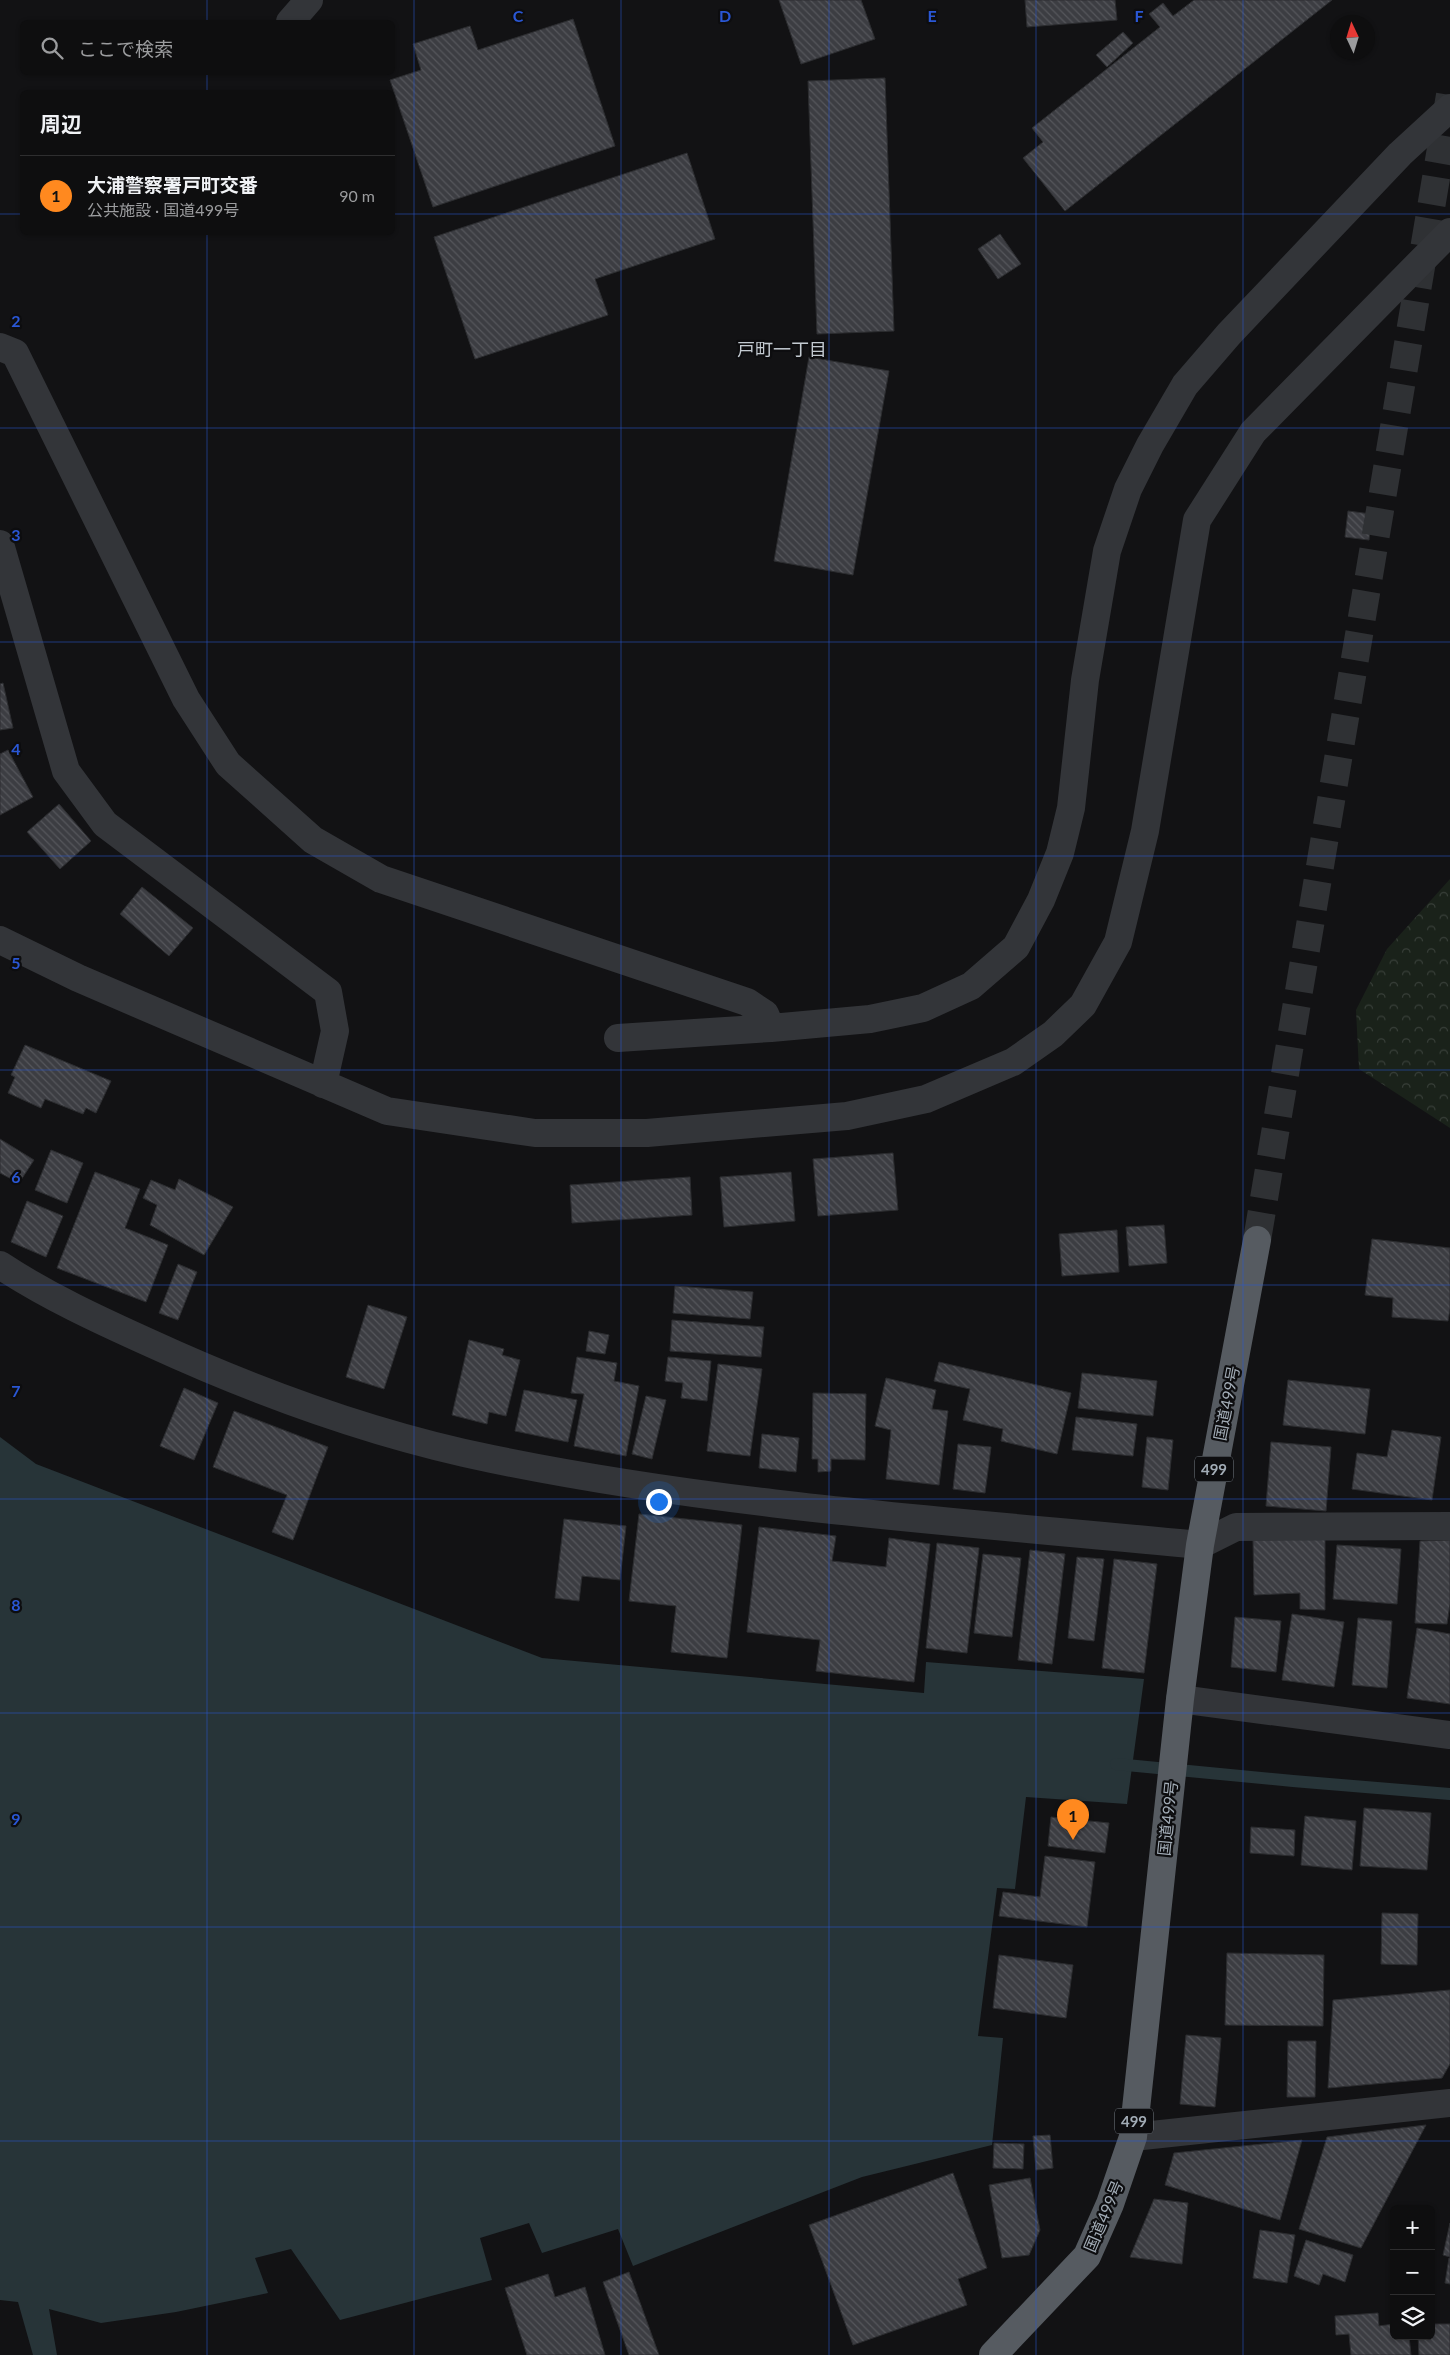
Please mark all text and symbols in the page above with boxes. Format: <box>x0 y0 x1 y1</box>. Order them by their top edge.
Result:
text: C <box>513 6 524 25</box>
text: D <box>719 6 731 25</box>
text: E <box>927 6 937 25</box>
text: F <box>1134 6 1144 25</box>
north arrow <box>1330 15 1375 60</box>
search box <box>20 20 395 75</box>
icon: search <box>38 34 66 62</box>
text: ここで検索 <box>78 37 173 60</box>
text: 周辺 <box>40 111 82 136</box>
text: 大浦警察署戸町交番 <box>87 173 258 196</box>
text: 1 <box>51 186 61 205</box>
text: 90 m <box>339 186 375 205</box>
text: 公共施設 · 国道499号 <box>87 200 239 219</box>
text: 2 <box>11 311 21 330</box>
district label: 戸町一丁目 <box>737 338 827 360</box>
text: 3 <box>11 525 21 544</box>
text: 4 <box>11 739 21 758</box>
text: 5 <box>11 953 21 972</box>
text: 6 <box>11 1167 21 1186</box>
street label: 国道499号 <box>1209 1364 1243 1442</box>
text: 7 <box>11 1381 21 1400</box>
road number: 499 <box>1195 1456 1233 1482</box>
your location <box>646 1489 672 1515</box>
text: 8 <box>11 1595 21 1614</box>
street label: 国道499号 <box>1154 1779 1180 1857</box>
pin: 1 <box>1057 1799 1089 1840</box>
text: 9 <box>11 1809 21 1828</box>
road number: 499 <box>1115 2108 1153 2134</box>
street label: 国道499号 <box>1079 2177 1127 2255</box>
map controls <box>1390 2205 1435 2340</box>
button: + <box>1390 2205 1435 2250</box>
button: − <box>1390 2250 1435 2295</box>
button: layers <box>1390 2295 1435 2340</box>

